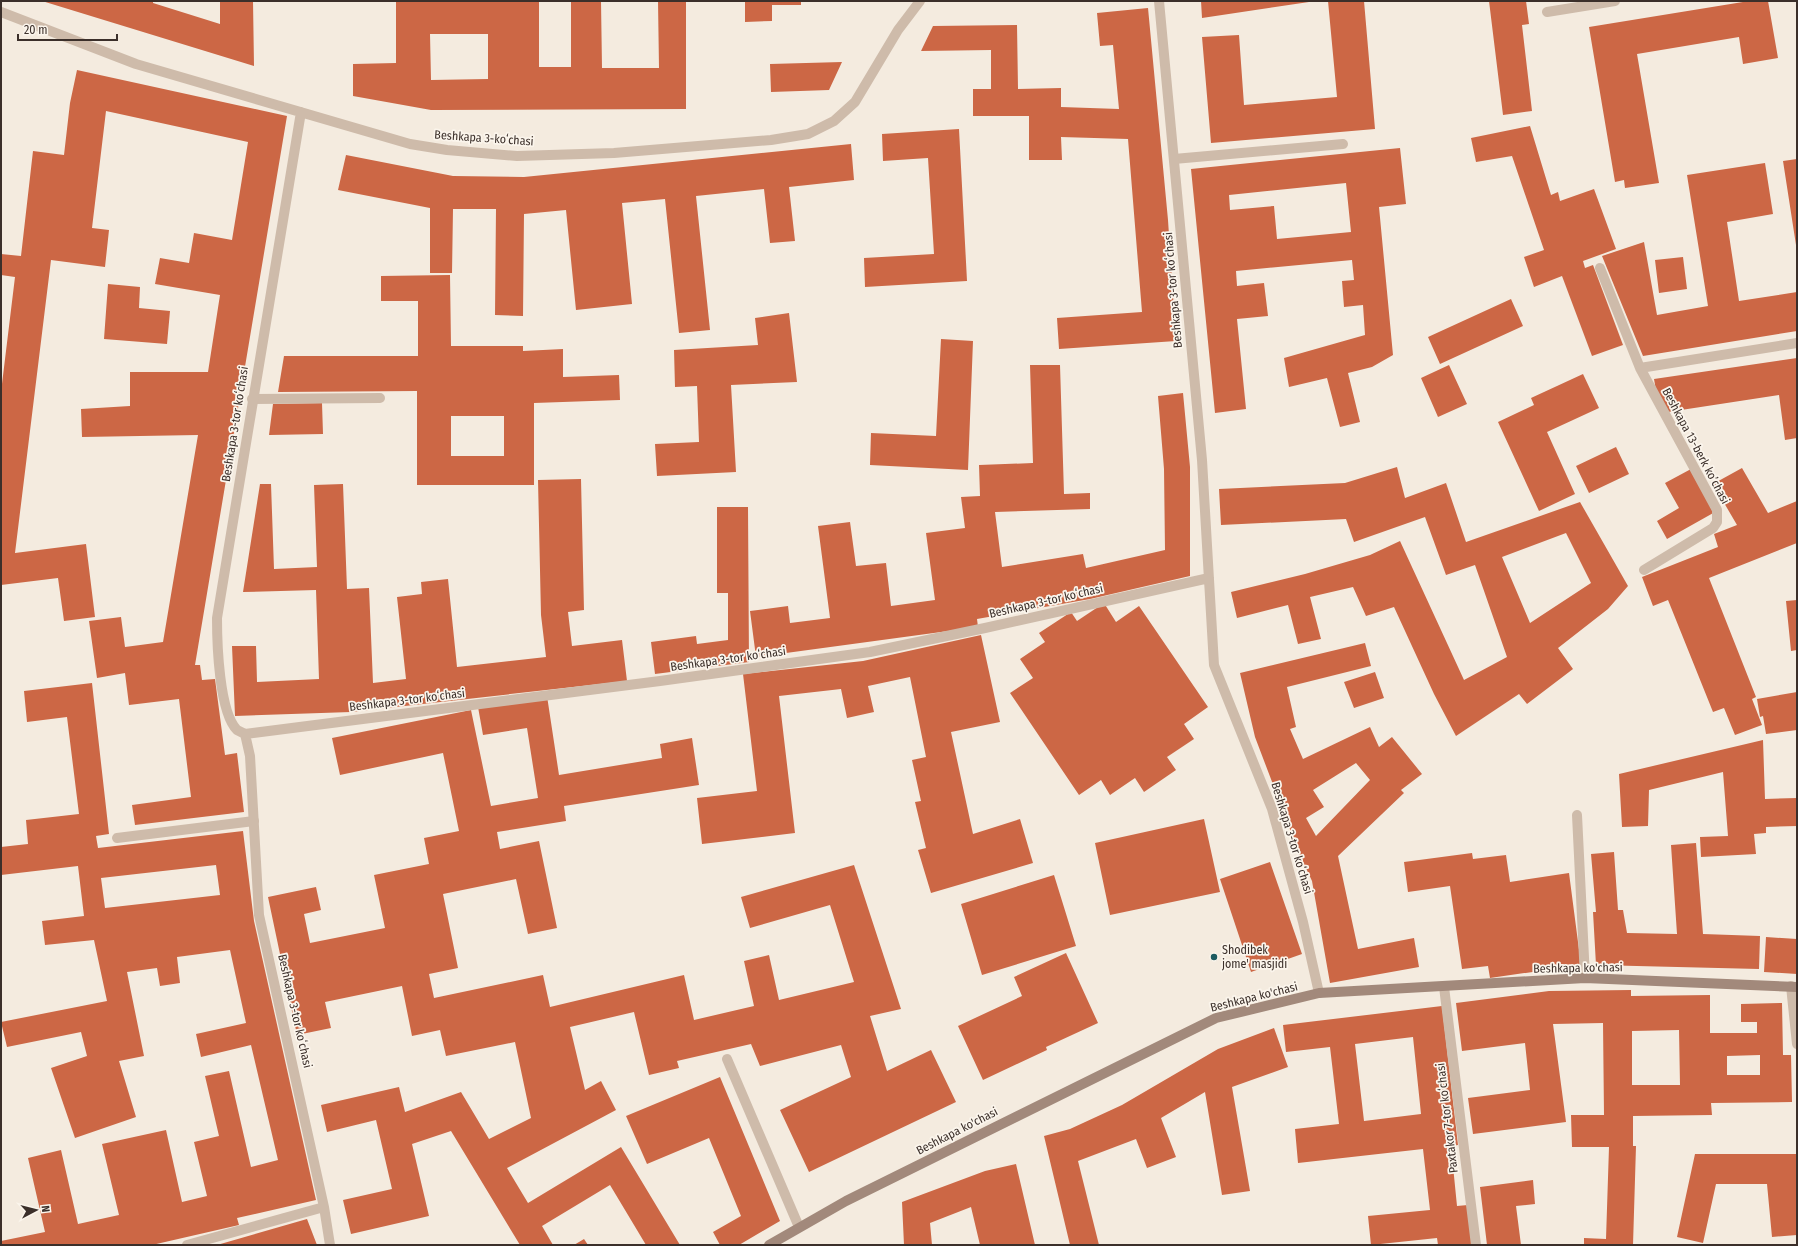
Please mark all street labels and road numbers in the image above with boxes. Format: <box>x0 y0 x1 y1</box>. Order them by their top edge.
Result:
street label: Beshkapa 3-koʻchasi <box>434 127 534 148</box>
street label: Beshkapa 3-tor koʻchasi <box>1160 231 1185 349</box>
street label: Beshkapa 3-tor koʻchasi <box>218 365 251 483</box>
street label: Beshkapa 13-berk koʼchasi <box>1659 386 1733 506</box>
street label: Beshkapa 3-tor koʻchasi <box>987 580 1104 621</box>
street label: Beshkapa 3-tor koʻchasi <box>669 643 787 674</box>
street label: Beshkapa 3-tor koʻchasi <box>348 685 466 714</box>
street label: Beshkapa 3-tor koʻchasi <box>1268 780 1317 896</box>
street label: Beshkapa 3-tor koʻchasi <box>275 952 316 1069</box>
street label: Beshkapa ko'chasi <box>1533 960 1623 976</box>
street label: Beshkapa ko'chasi <box>1209 979 1299 1015</box>
street label: Paxtakor 7-tor koʻchasi <box>1432 1062 1461 1174</box>
street label: Beshkapa ko'chasi <box>914 1104 1000 1158</box>

